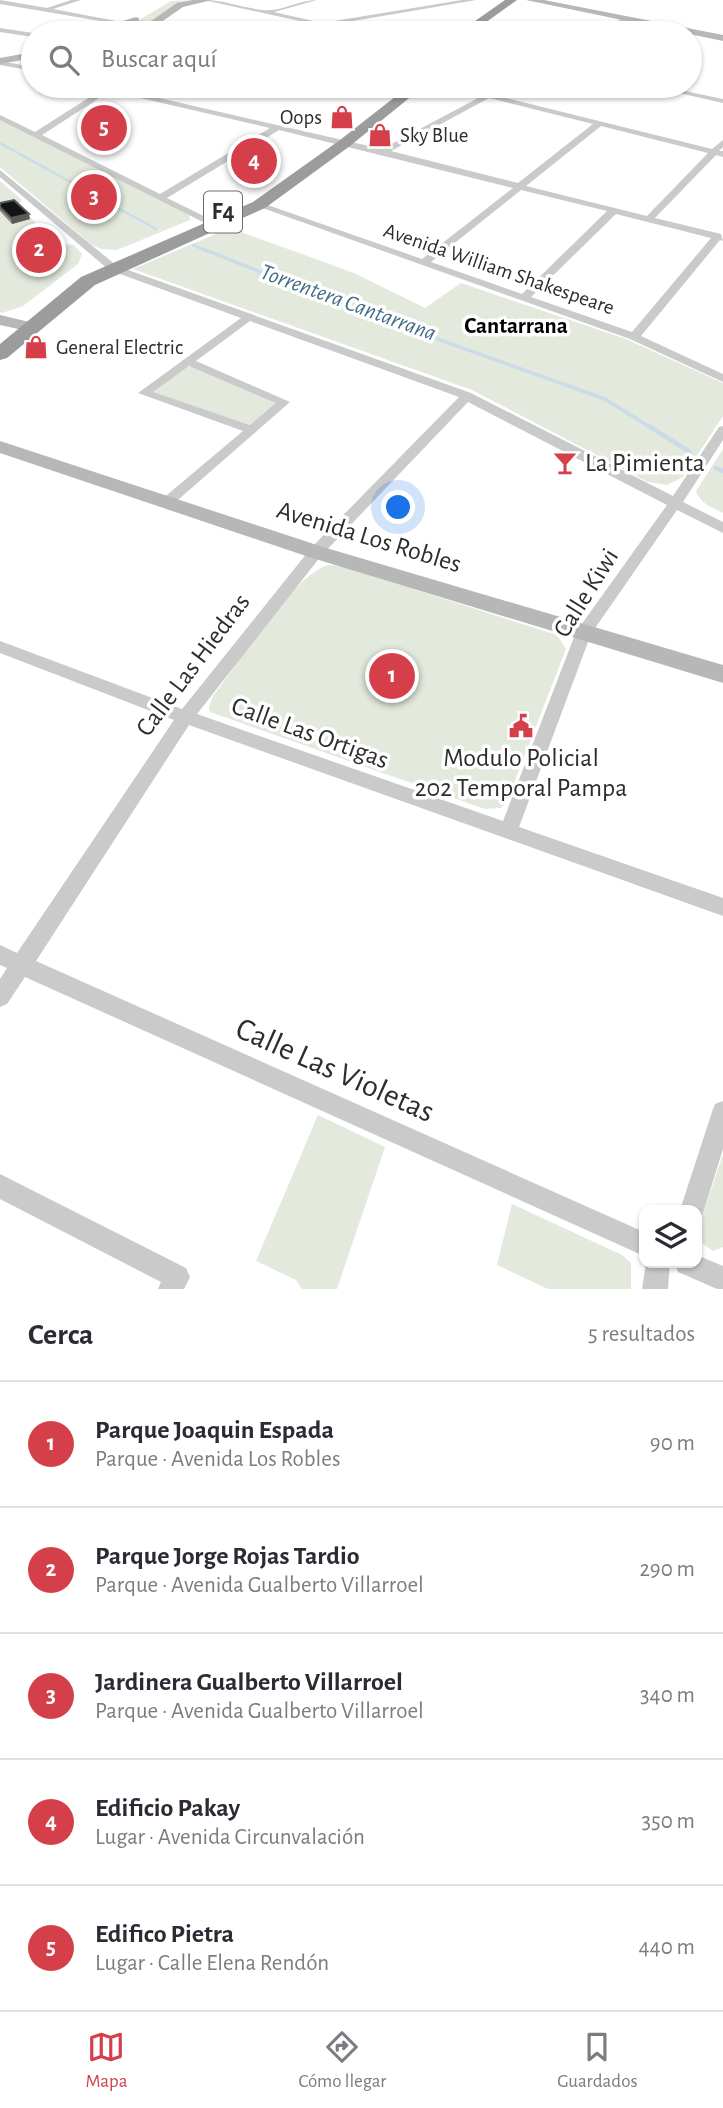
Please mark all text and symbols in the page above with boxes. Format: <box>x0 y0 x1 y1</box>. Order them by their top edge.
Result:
search box <box>21 21 702 98</box>
icon: search <box>45 41 83 79</box>
text: Buscar aquí <box>101 46 217 72</box>
pin: 5 <box>81 102 127 154</box>
shop icon: Oops <box>328 103 356 131</box>
place label: Oops <box>280 107 322 128</box>
shop icon: Sky Blue <box>366 121 394 149</box>
place label: Sky Blue <box>400 125 469 146</box>
pin: 4 <box>231 135 277 187</box>
pin: 3 <box>71 171 117 223</box>
road number: F4 <box>204 192 242 232</box>
street label: Avenida William Shakespeare <box>381 220 617 318</box>
pin: 2 <box>16 224 62 276</box>
water label: Torrentera Cantarrana <box>257 261 439 345</box>
district label: Cantarrana <box>464 315 568 338</box>
shop icon: General Electric <box>22 333 50 361</box>
place label: General Electric <box>56 337 183 358</box>
bar icon: La Pimienta <box>551 449 579 477</box>
place label: La Pimienta <box>585 450 705 476</box>
your location <box>381 490 415 524</box>
street label: Avenida Los Robles <box>274 497 464 577</box>
street label: Calle Kiwi <box>549 544 623 642</box>
street label: Calle Las Hiedras <box>131 589 255 741</box>
pin: 1 <box>369 650 415 702</box>
street label: Calle Las Ortigas <box>228 693 392 773</box>
public building icon: Modulo Policial 202 Temporal Pampa <box>507 712 535 740</box>
place label: Modulo Policial 202 Temporal Pampa <box>415 745 627 801</box>
street label: Calle Las Violetas <box>231 1012 439 1128</box>
map controls <box>639 1205 702 1268</box>
button: layers <box>639 1205 702 1268</box>
text: Cerca <box>28 1320 93 1350</box>
text: 5 resultados <box>588 1323 695 1346</box>
text: Parque Joaquin Espada <box>95 1417 334 1443</box>
text: 1 <box>47 1432 55 1455</box>
text: 90 m <box>650 1432 695 1455</box>
text: Parque · Avenida Los Robles <box>95 1448 340 1471</box>
text: Parque Jorge Rojas Tardio <box>95 1543 360 1569</box>
text: 2 <box>46 1558 56 1581</box>
text: 290 m <box>639 1558 695 1581</box>
text: Parque · Avenida Gualberto Villarroel <box>95 1574 424 1597</box>
text: Jardinera Gualberto Villarroel <box>95 1669 403 1695</box>
text: 3 <box>46 1684 56 1707</box>
text: 340 m <box>640 1684 695 1707</box>
text: Parque · Avenida Gualberto Villarroel <box>95 1700 424 1723</box>
text: Edificio Pakay <box>95 1795 240 1821</box>
text: 4 <box>45 1810 57 1833</box>
text: 350 m <box>642 1810 695 1833</box>
text: Lugar · Avenida Circunvalación <box>95 1826 365 1849</box>
text: Edifico Pietra <box>95 1921 234 1947</box>
text: 5 <box>46 1936 56 1959</box>
text: 440 m <box>639 1936 695 1959</box>
text: Lugar · Calle Elena Rendón <box>95 1952 329 1975</box>
tab: Mapa <box>85 2028 127 2093</box>
tab: Cómo llegar <box>298 2028 386 2093</box>
tab: Guardados <box>557 2028 638 2093</box>

